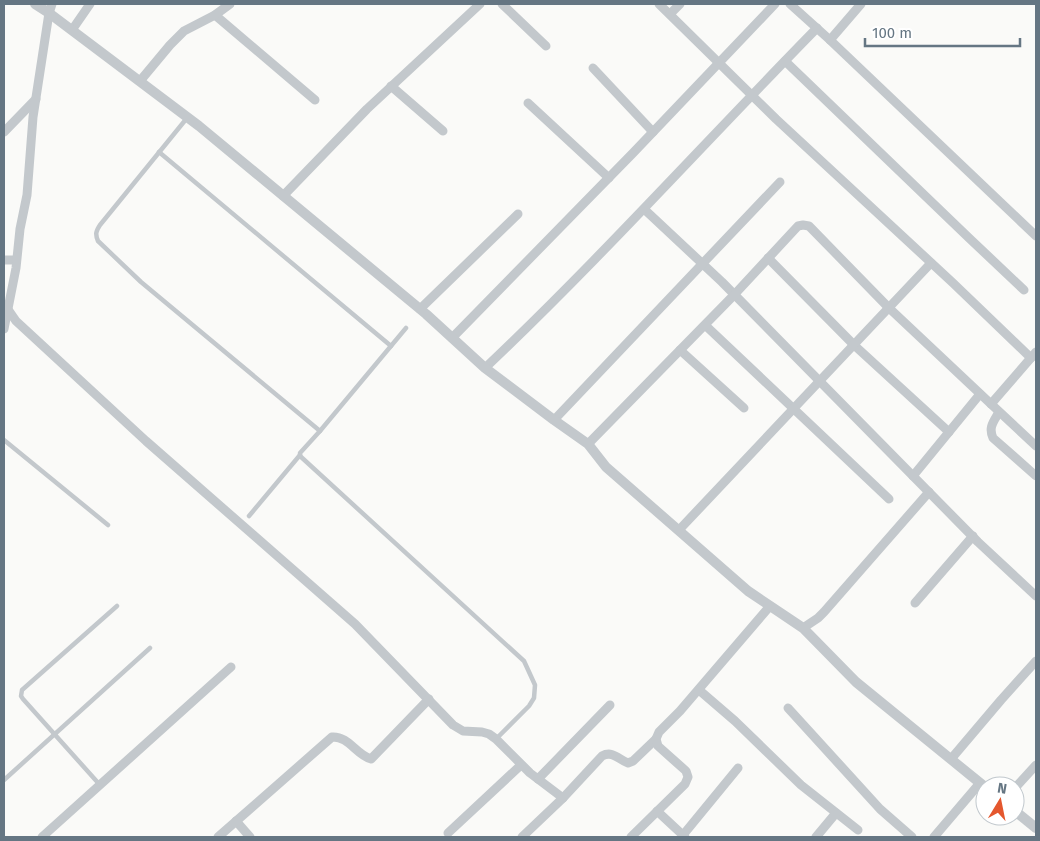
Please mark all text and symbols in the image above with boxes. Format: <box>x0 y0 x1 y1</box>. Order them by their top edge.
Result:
scale bar <box>865 15 1020 47</box>
text: 100 m <box>872 24 912 42</box>
north arrow <box>975 776 1025 826</box>
text: N <box>996 780 1008 798</box>

